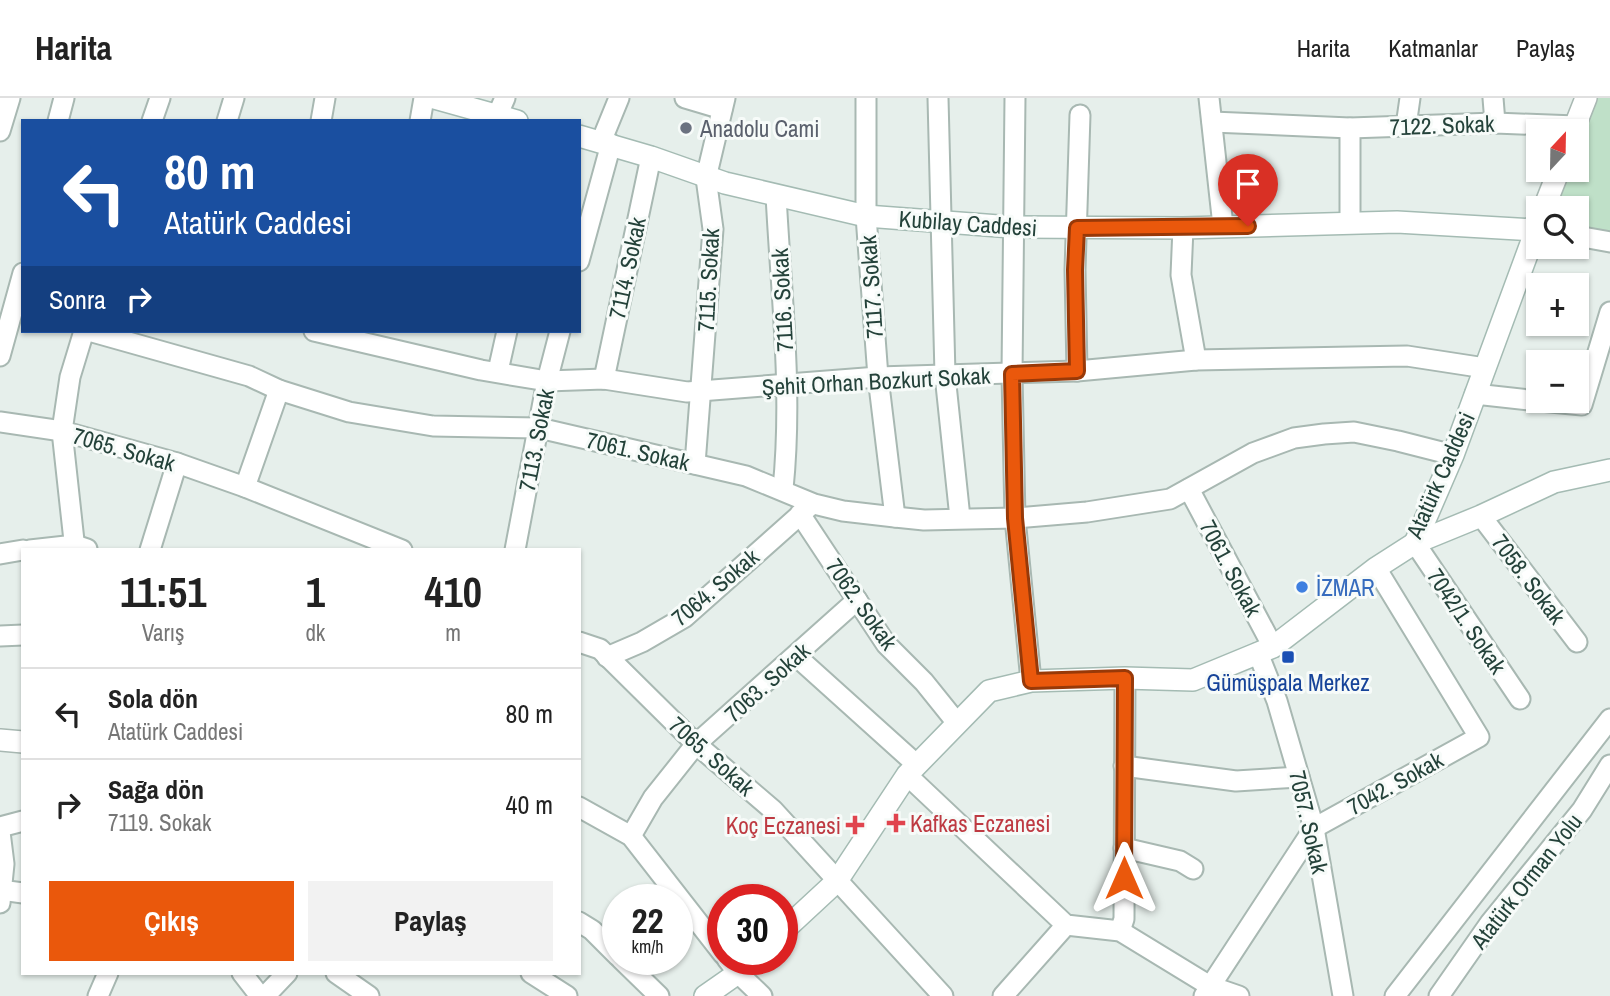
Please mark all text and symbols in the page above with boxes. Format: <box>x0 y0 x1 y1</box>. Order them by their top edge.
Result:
text: Harita <box>35 26 112 70</box>
text: Harita <box>1297 32 1350 64</box>
text: Katmanlar <box>1388 32 1478 64</box>
text: Paylaş <box>1516 32 1575 64</box>
street label: 7122. Sokak <box>1389 108 1496 142</box>
place label: Anadolu Cami <box>699 113 820 144</box>
north arrow <box>1526 119 1589 182</box>
map controls <box>1526 119 1589 413</box>
marker: Anadolu Cami <box>678 120 694 136</box>
text: 80 m <box>164 138 256 204</box>
icon: left <box>49 147 140 238</box>
pin <box>1218 154 1278 226</box>
icon: arrive <box>1229 165 1267 203</box>
button: search <box>1526 196 1589 259</box>
text: Atatürk Caddesi <box>164 201 352 244</box>
street label: Kubilay Caddesi <box>898 203 1038 243</box>
street label: 7114. Sokak <box>601 214 653 322</box>
street label: 7115. Sokak <box>690 227 726 332</box>
street label: 7117. Sokak <box>852 234 890 340</box>
street label: 7116. Sokak <box>764 247 800 352</box>
button: + <box>1526 273 1589 336</box>
icon: right <box>120 280 158 318</box>
text: Sonra <box>49 282 106 317</box>
button: − <box>1526 350 1589 413</box>
street label: Şehit Orhan Bozkurt Sokak <box>761 360 991 402</box>
street label: 7113. Sokak <box>511 386 561 494</box>
street label: Atatürk Caddesi <box>1398 407 1482 544</box>
street label: 7065. Sokak <box>69 420 179 479</box>
street label: 7061. Sokak <box>583 424 693 478</box>
street label: 7061. Sokak <box>1193 514 1270 622</box>
street label: 7058. Sokak <box>1485 528 1573 631</box>
street label: 7064. Sokak <box>665 541 766 633</box>
street label: 7062. Sokak <box>819 552 905 656</box>
street label: 7042/1. Sokak <box>1420 562 1514 680</box>
text: 11:51 <box>120 564 206 620</box>
text: 1 <box>306 564 325 620</box>
text: 410 <box>424 564 482 620</box>
place label: İZMAR <box>1316 572 1375 603</box>
marker: İZMAR <box>1294 579 1310 595</box>
text: Varış <box>142 617 185 648</box>
text: dk <box>305 617 325 648</box>
text: m <box>445 617 461 648</box>
street label: 7063. Sokak <box>718 635 817 729</box>
marker: Gümüşpala Merkez <box>1280 649 1296 665</box>
place label: Gümüşpala Merkez <box>1206 667 1370 698</box>
text: Sola dön <box>108 681 198 716</box>
icon: left <box>49 695 87 733</box>
text: 80 m <box>506 696 553 731</box>
street label: 7065. Sokak <box>663 709 762 803</box>
text: Atatürk Caddesi <box>108 716 243 747</box>
street label: 7042. Sokak <box>1342 744 1449 822</box>
street label: 7057. Sokak <box>1282 767 1336 877</box>
text: Sağa dön <box>108 772 204 807</box>
icon: right <box>49 786 87 824</box>
text: 40 m <box>506 787 553 822</box>
text: 7119. Sokak <box>108 807 211 838</box>
street label: Atatürk Orman Yolu <box>1463 807 1589 956</box>
place label: Kafkas Eczanesi <box>910 808 1050 839</box>
place label: Koç Eczanesi <box>726 810 841 841</box>
marker: Kafkas Eczanesi <box>888 815 904 831</box>
marker: Koç Eczanesi <box>847 817 863 833</box>
position arrow <box>1087 841 1161 915</box>
button: Çıkış <box>49 881 294 961</box>
button: Paylaş <box>308 881 553 961</box>
speed limit sign: 30 <box>707 884 798 975</box>
text: 22 <box>632 897 663 944</box>
text: km/h <box>632 934 664 959</box>

